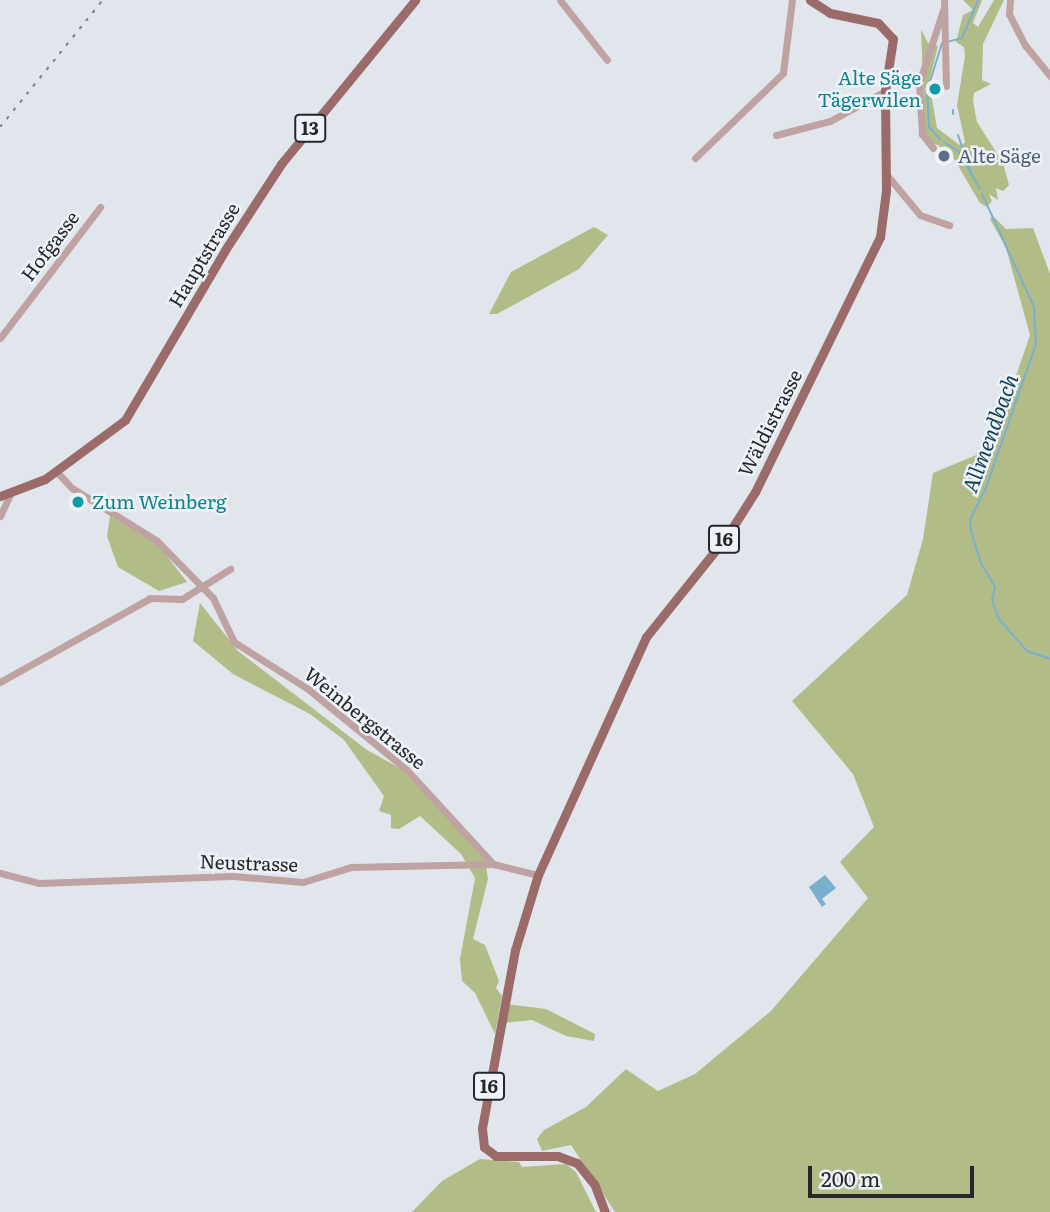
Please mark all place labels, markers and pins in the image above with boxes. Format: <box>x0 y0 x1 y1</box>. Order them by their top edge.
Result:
place label: Alte Säge Tägerwilen <box>818 67 921 111</box>
marker: Alte Säge Tägerwilen <box>927 81 943 97</box>
place label: Alte Säge <box>958 145 1041 167</box>
marker: Alte Säge <box>936 148 952 164</box>
place label: Zum Weinberg <box>92 491 227 513</box>
marker: Zum Weinberg <box>70 494 86 510</box>

